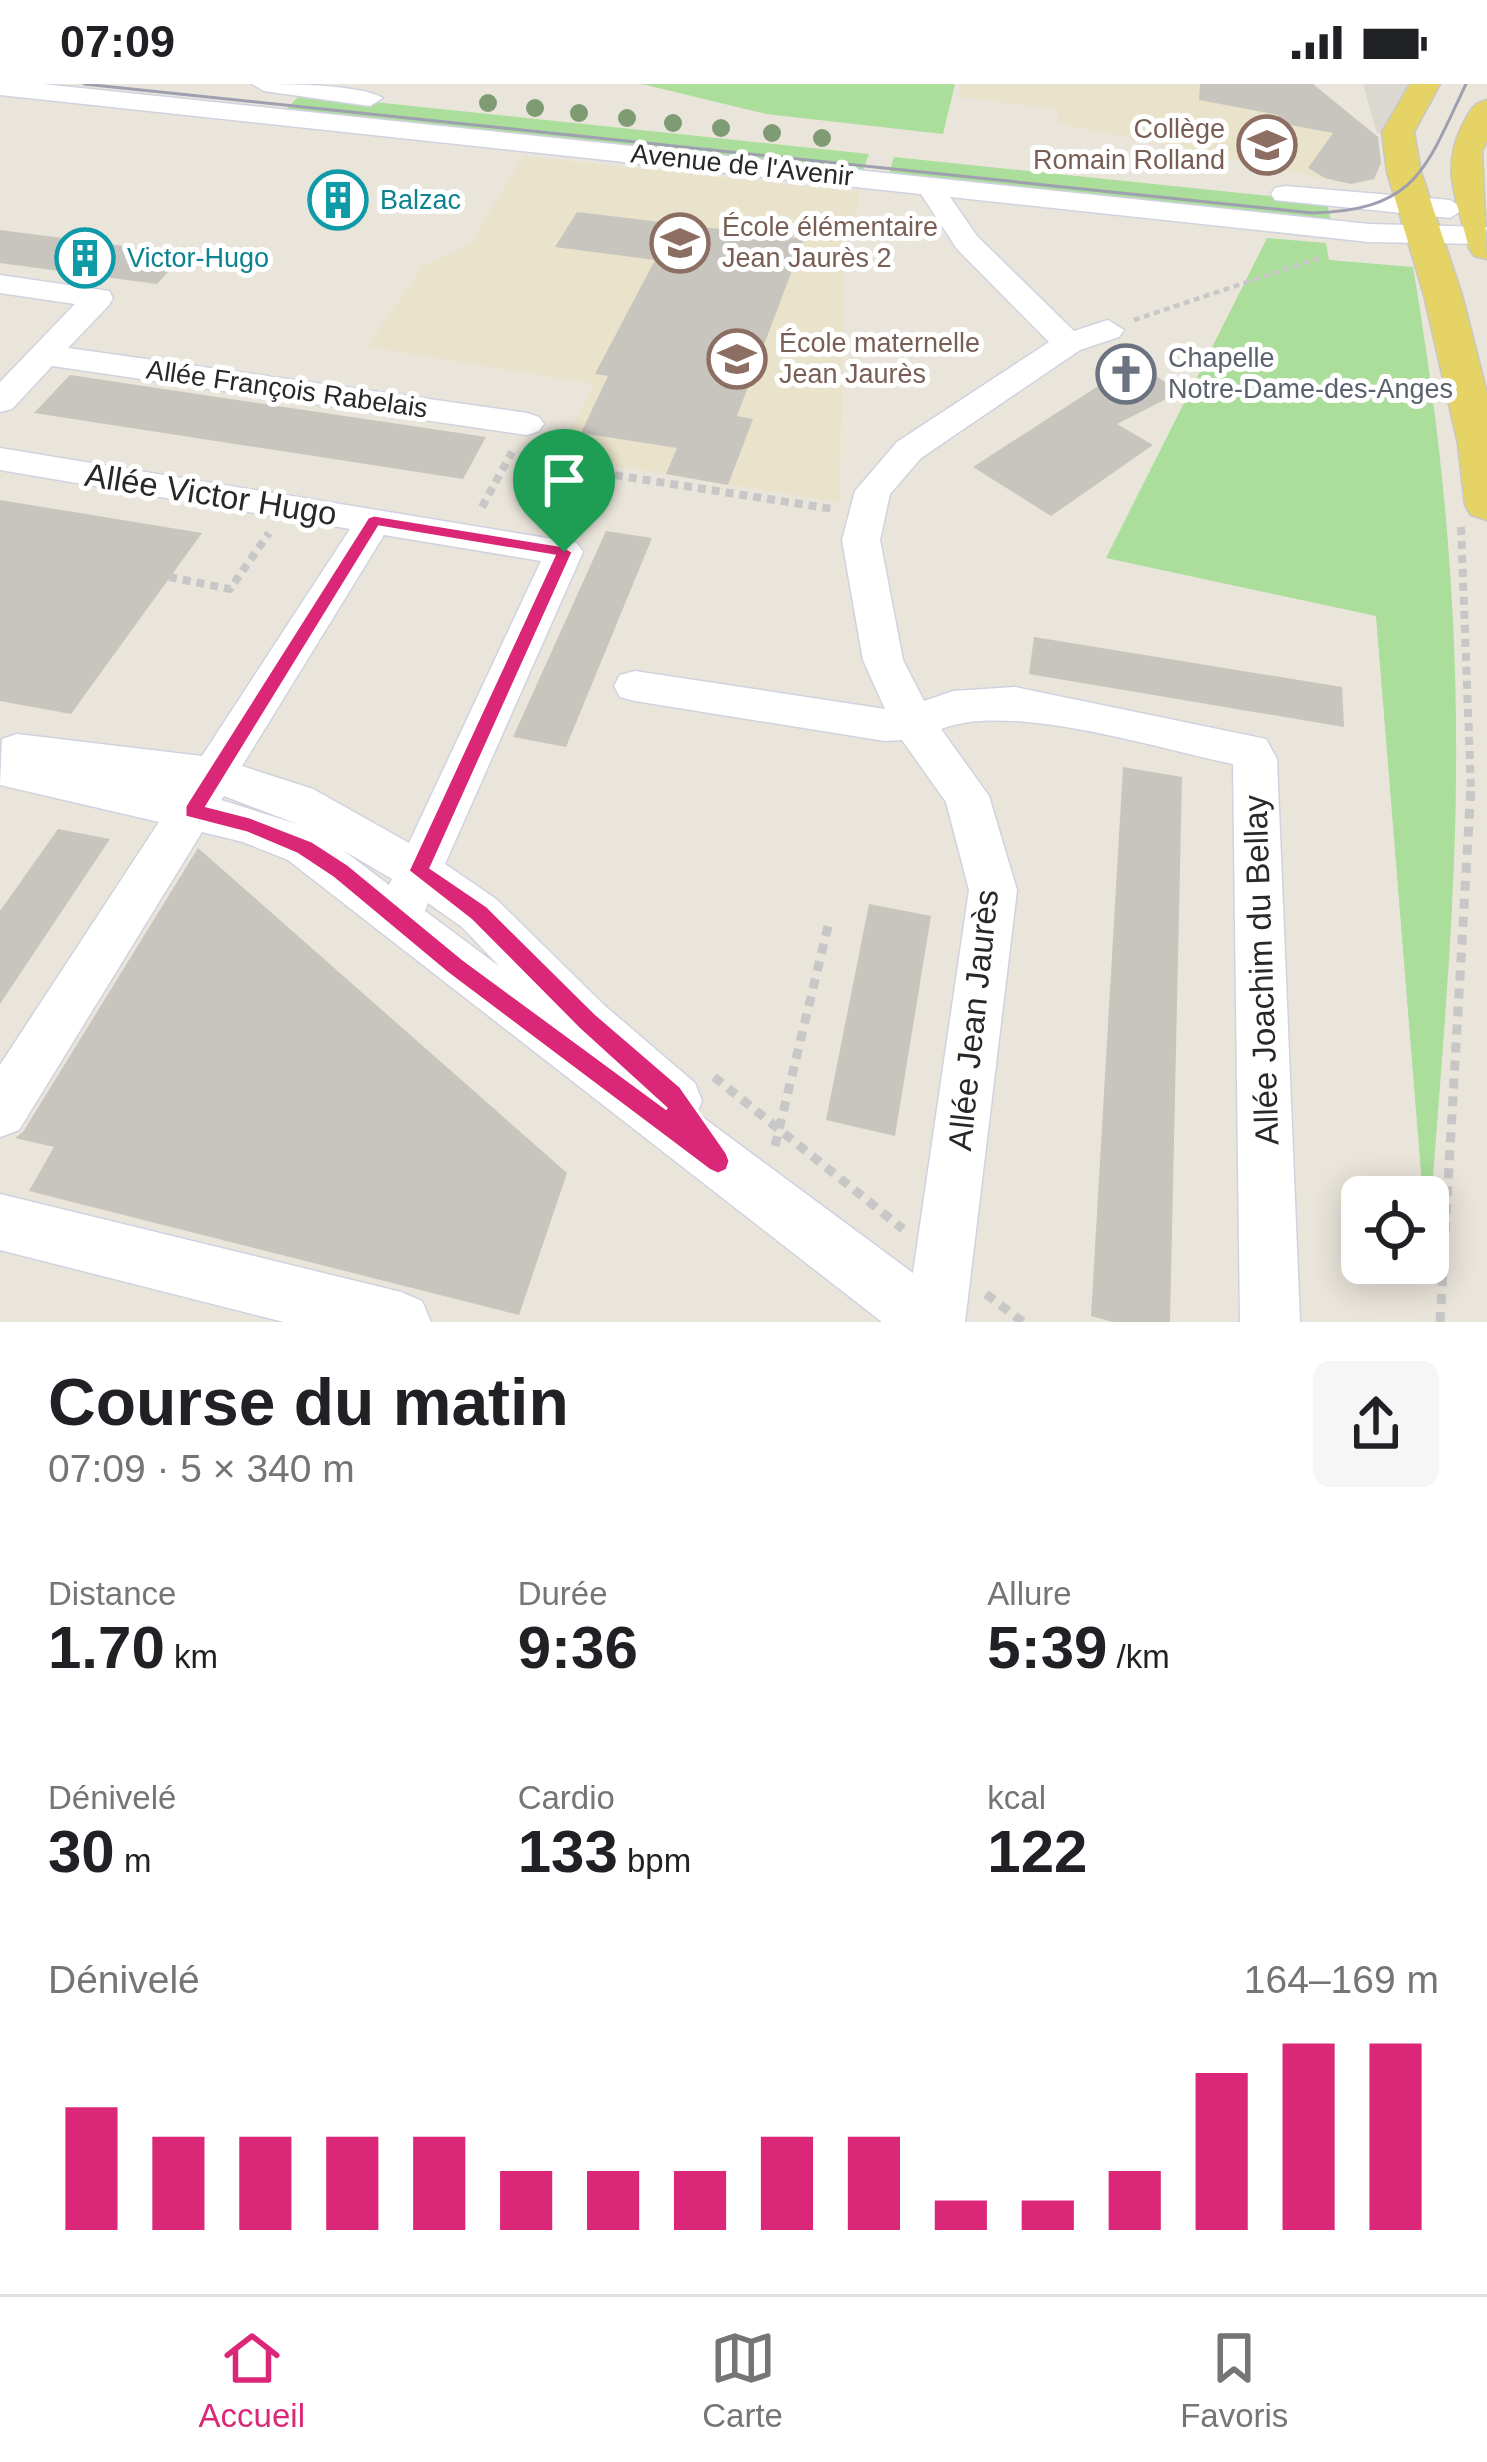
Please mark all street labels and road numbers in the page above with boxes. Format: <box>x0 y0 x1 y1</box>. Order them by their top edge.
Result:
street label: Avenue de l'Avenir <box>629 138 855 192</box>
street label: Allée François Rabelais <box>144 354 430 424</box>
street label: Allée Victor Hugo <box>82 456 340 532</box>
street label: Allée Joachim du Bellay <box>1236 794 1286 1146</box>
street label: Allée Jean Jaurès <box>941 888 1005 1152</box>

